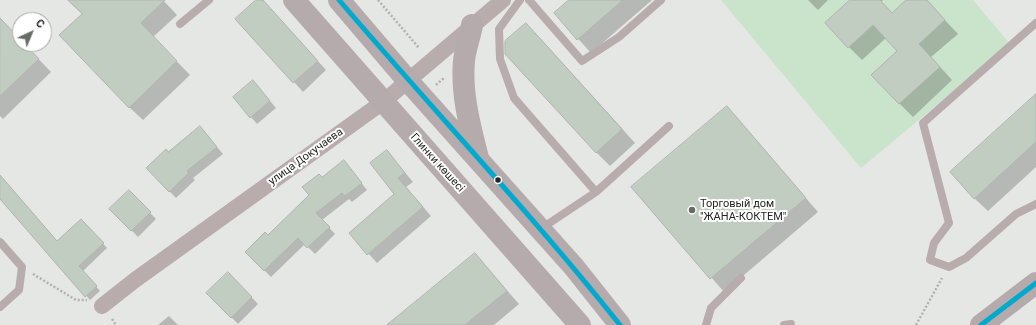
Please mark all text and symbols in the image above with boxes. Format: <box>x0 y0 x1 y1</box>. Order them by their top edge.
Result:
north arrow <box>12 12 52 52</box>
text: С <box>33 17 47 31</box>
street label: улица Докучаева <box>266 126 346 188</box>
street label: Глинки көшесі <box>407 131 467 195</box>
unlabelled marker <box>493 175 503 185</box>
place label: Торговый дом "ЖАНА-КОКТЕМ" <box>700 197 786 223</box>
marker: Торговый дом "ЖАНА-КОКТЕМ" <box>687 205 697 215</box>

